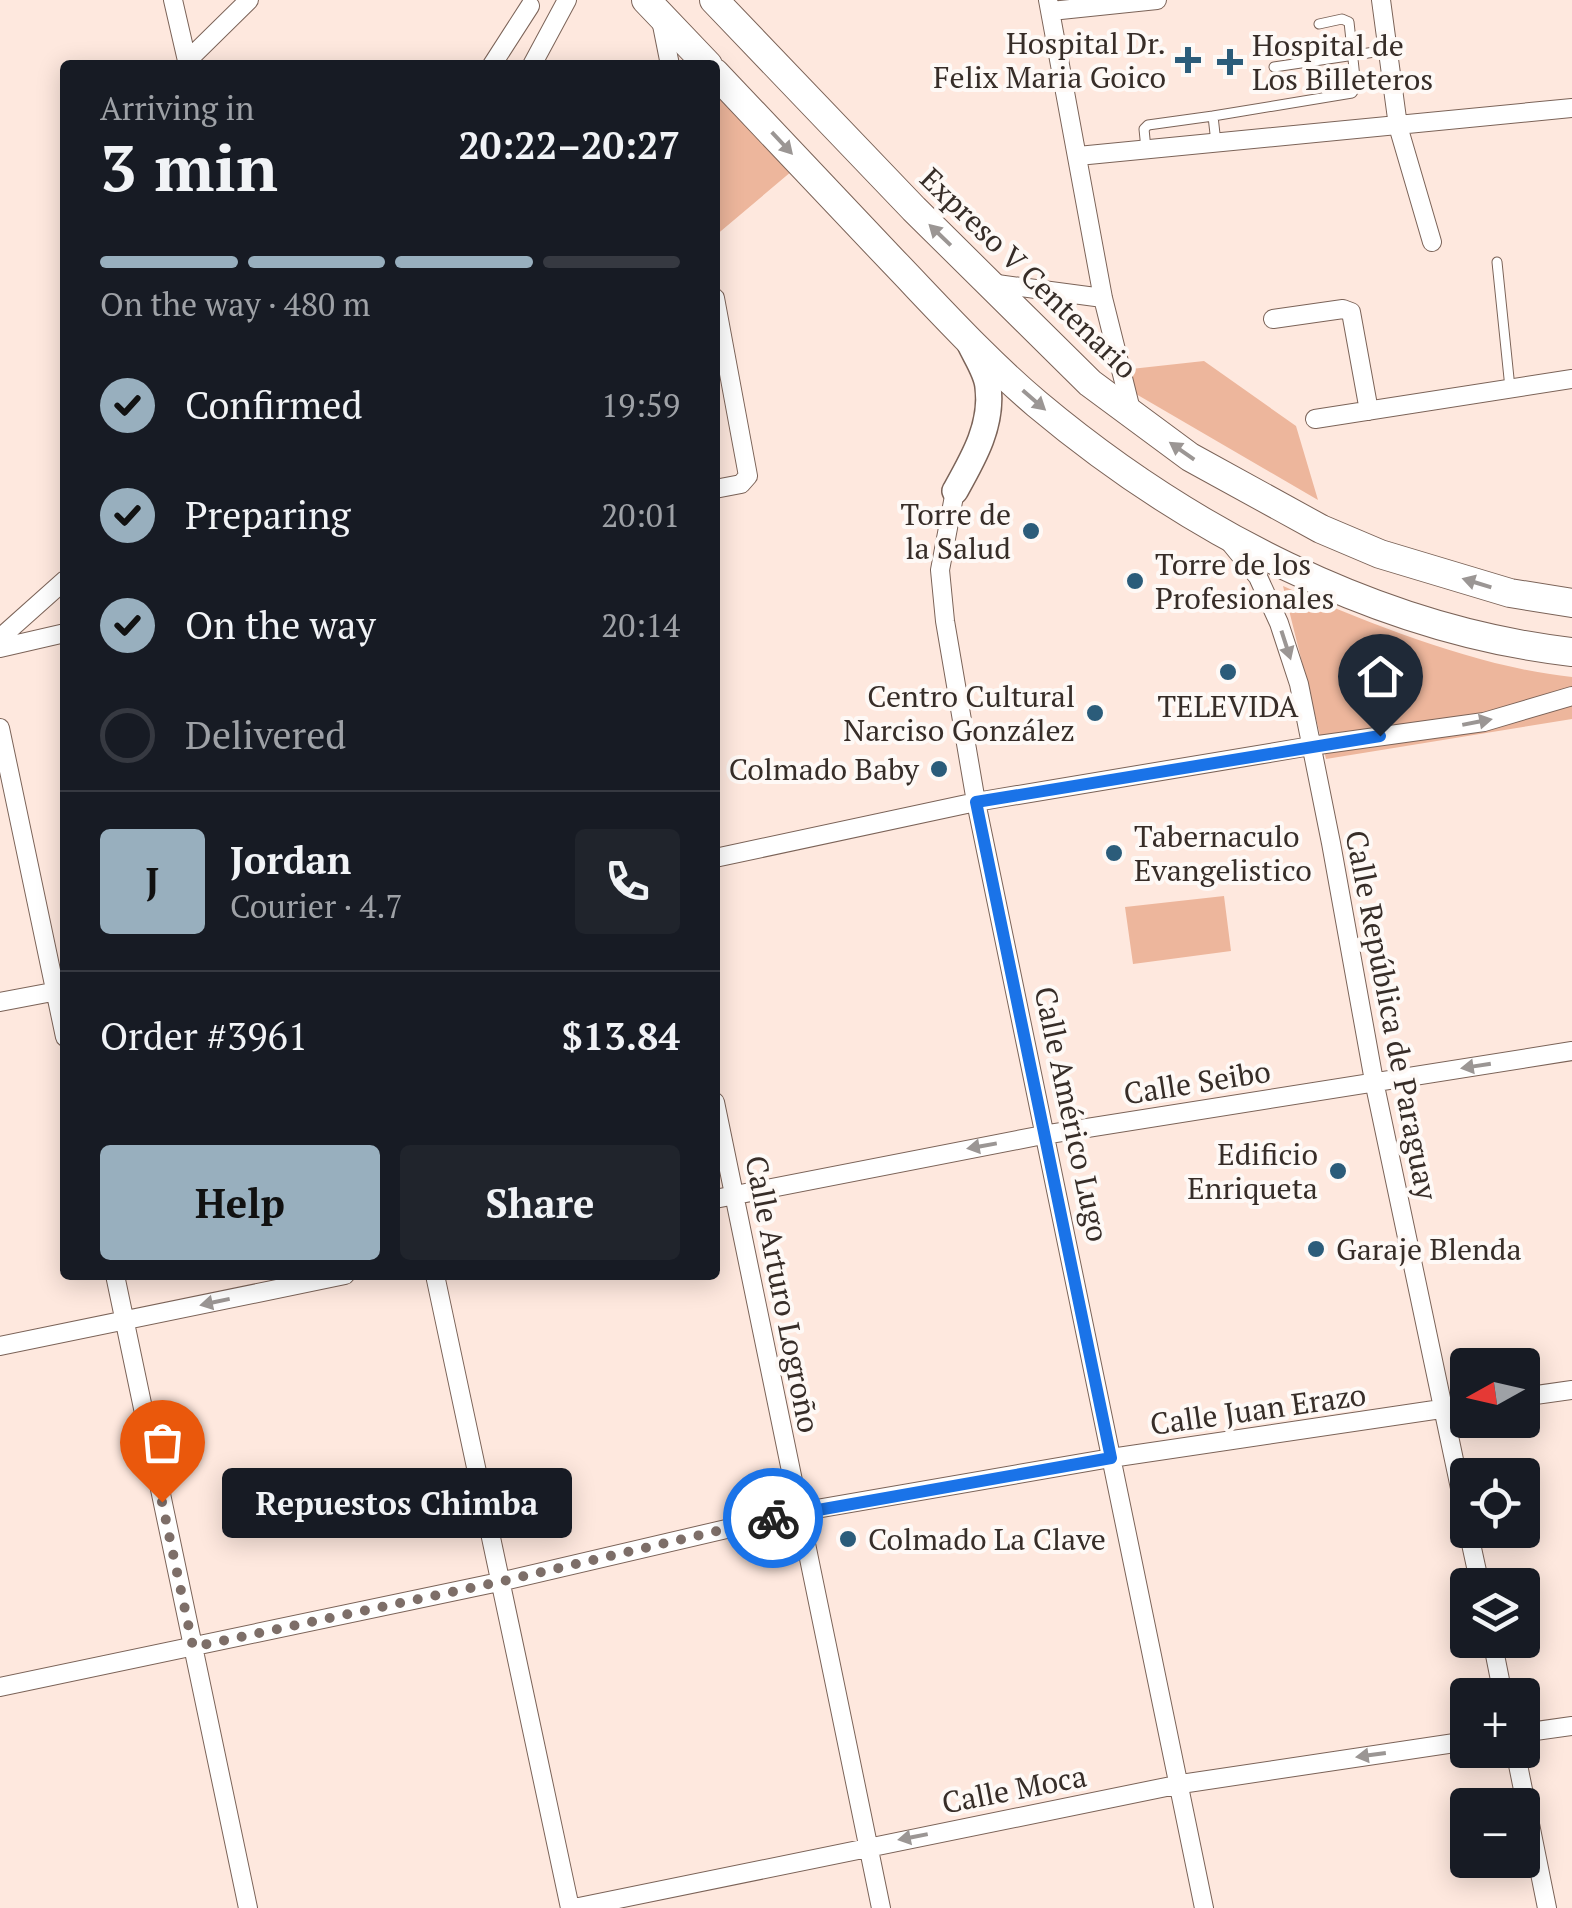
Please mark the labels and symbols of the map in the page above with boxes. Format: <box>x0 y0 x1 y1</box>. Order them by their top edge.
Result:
place label: Hospital Dr. Felix Maria Goico <box>933 23 1166 97</box>
place label: Hospital de Los Billeteros <box>1252 25 1433 99</box>
marker: Hospital Dr. Felix Maria Goico <box>1175 47 1201 73</box>
marker: Hospital de Los Billeteros <box>1217 49 1243 75</box>
one-way arrow <box>770 131 793 155</box>
street label: Expreso V Centenario <box>912 159 1146 387</box>
one-way arrow <box>929 223 953 247</box>
one-way arrow <box>1021 389 1046 411</box>
one-way arrow <box>1168 442 1195 461</box>
place label: Torre de la Salud <box>901 494 1011 568</box>
marker: Torre de la Salud <box>1020 520 1042 542</box>
place label: Torre de los Profesionales <box>1155 544 1334 618</box>
marker: Torre de los Profesionales <box>1124 570 1146 592</box>
one-way arrow <box>1461 575 1492 590</box>
one-way arrow <box>1280 630 1295 660</box>
pin <box>1338 634 1423 737</box>
marker: TELEVIDA <box>1217 661 1239 683</box>
place label: Centro Cultural Narciso González <box>843 676 1075 750</box>
place label: TELEVIDA <box>1157 686 1299 726</box>
marker: Centro Cultural Narciso González <box>1084 702 1106 724</box>
one-way arrow <box>1462 714 1493 730</box>
place label: Colmado Baby <box>729 749 920 789</box>
marker: Colmado Baby <box>928 758 950 780</box>
place label: Tabernaculo Evangelistico <box>1134 816 1312 890</box>
street label: Calle República de Paraguay <box>1337 827 1448 1204</box>
marker: Tabernaculo Evangelistico <box>1103 842 1125 864</box>
street label: Calle Américo Lugo <box>1025 983 1119 1245</box>
street label: Calle Seibo <box>1121 1051 1273 1113</box>
one-way arrow <box>1459 1058 1491 1074</box>
place label: Edificio Enriqueta <box>1187 1134 1318 1208</box>
one-way arrow <box>966 1139 997 1154</box>
street label: Calle Arturo Logroño <box>737 1152 829 1436</box>
marker: Edificio Enriqueta <box>1327 1160 1349 1182</box>
place label: Garaje Blenda <box>1336 1229 1522 1269</box>
marker: Garaje Blenda <box>1305 1238 1327 1260</box>
one-way arrow <box>199 1294 230 1310</box>
north arrow <box>1450 1348 1540 1438</box>
street label: Calle Juan Erazo <box>1147 1374 1369 1444</box>
pin <box>120 1400 205 1503</box>
callout: Repuestos Chimba <box>222 1467 572 1537</box>
courier <box>723 1468 823 1568</box>
place label: Colmado La Clave <box>868 1519 1106 1559</box>
marker: Colmado La Clave <box>837 1528 859 1550</box>
one-way arrow <box>1355 1748 1386 1764</box>
street label: Calle Moca <box>938 1755 1090 1823</box>
one-way arrow <box>898 1830 929 1846</box>

